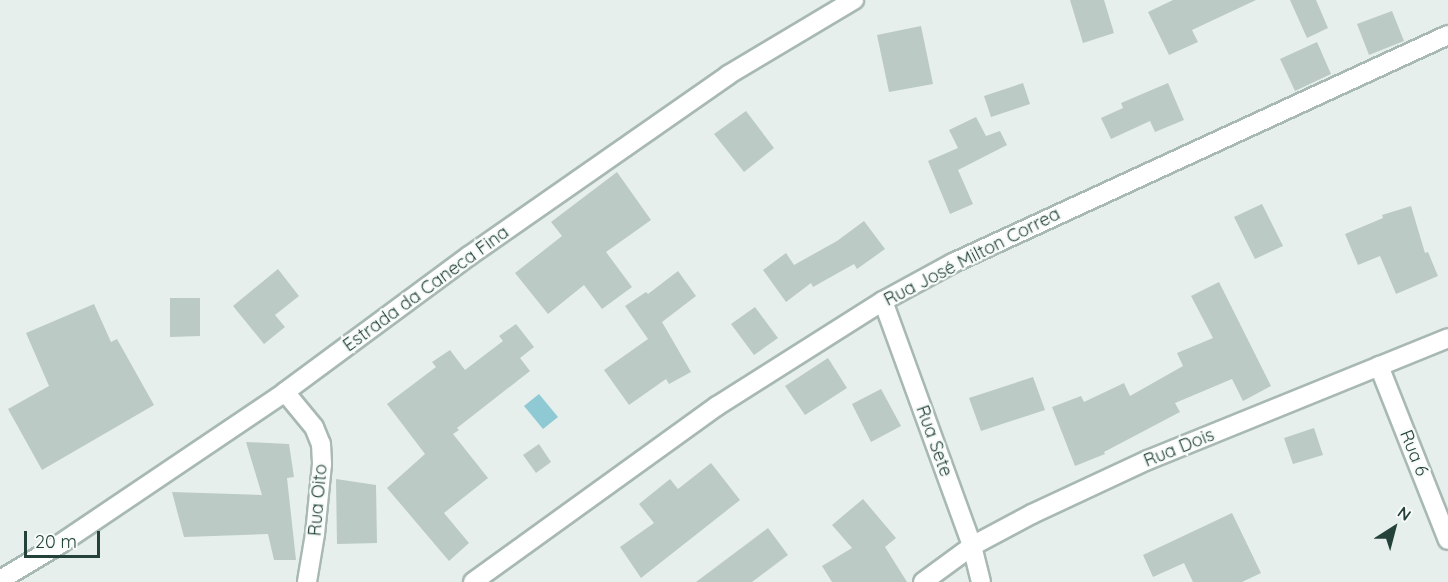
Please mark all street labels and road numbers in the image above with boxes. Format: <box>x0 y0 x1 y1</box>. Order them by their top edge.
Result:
street label: Rua José Milton Correa <box>880 203 1064 311</box>
street label: Estrada da Caneca Fina <box>339 222 513 356</box>
street label: Rua Sete <box>911 402 957 480</box>
street label: Rua Dois <box>1141 424 1217 472</box>
street label: Rua 6 <box>1395 427 1433 479</box>
street label: Rua Oito <box>304 463 332 537</box>

